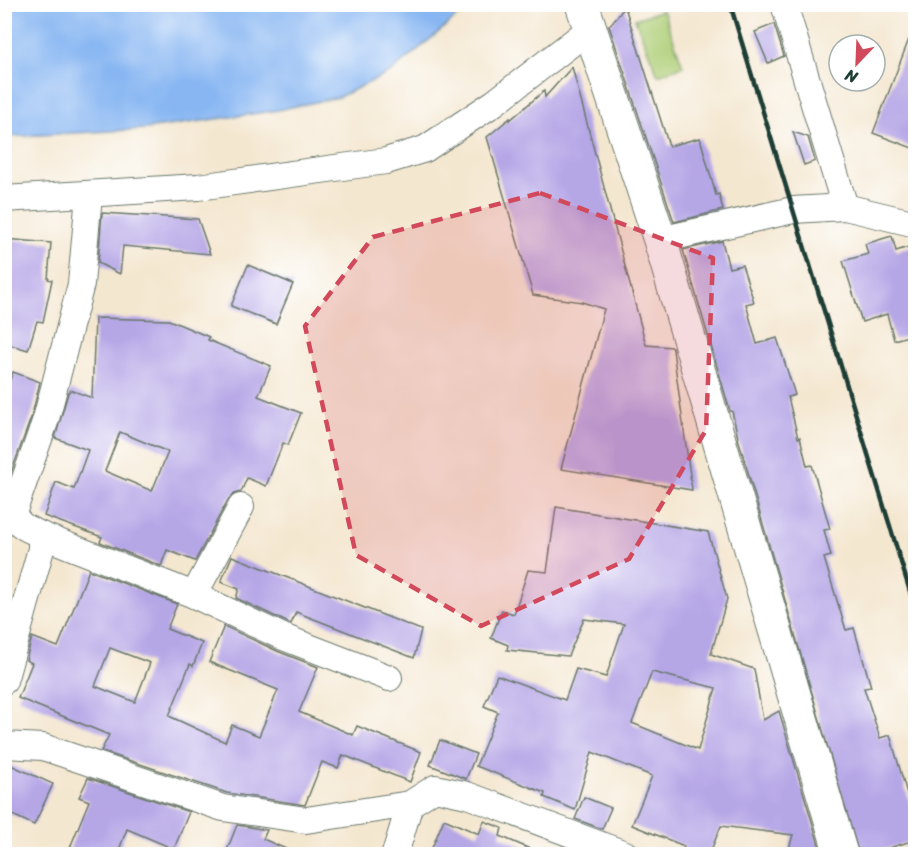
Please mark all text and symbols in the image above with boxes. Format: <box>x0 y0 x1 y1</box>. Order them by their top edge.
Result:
north arrow <box>827 33 887 93</box>
text: N <box>840 60 863 92</box>

